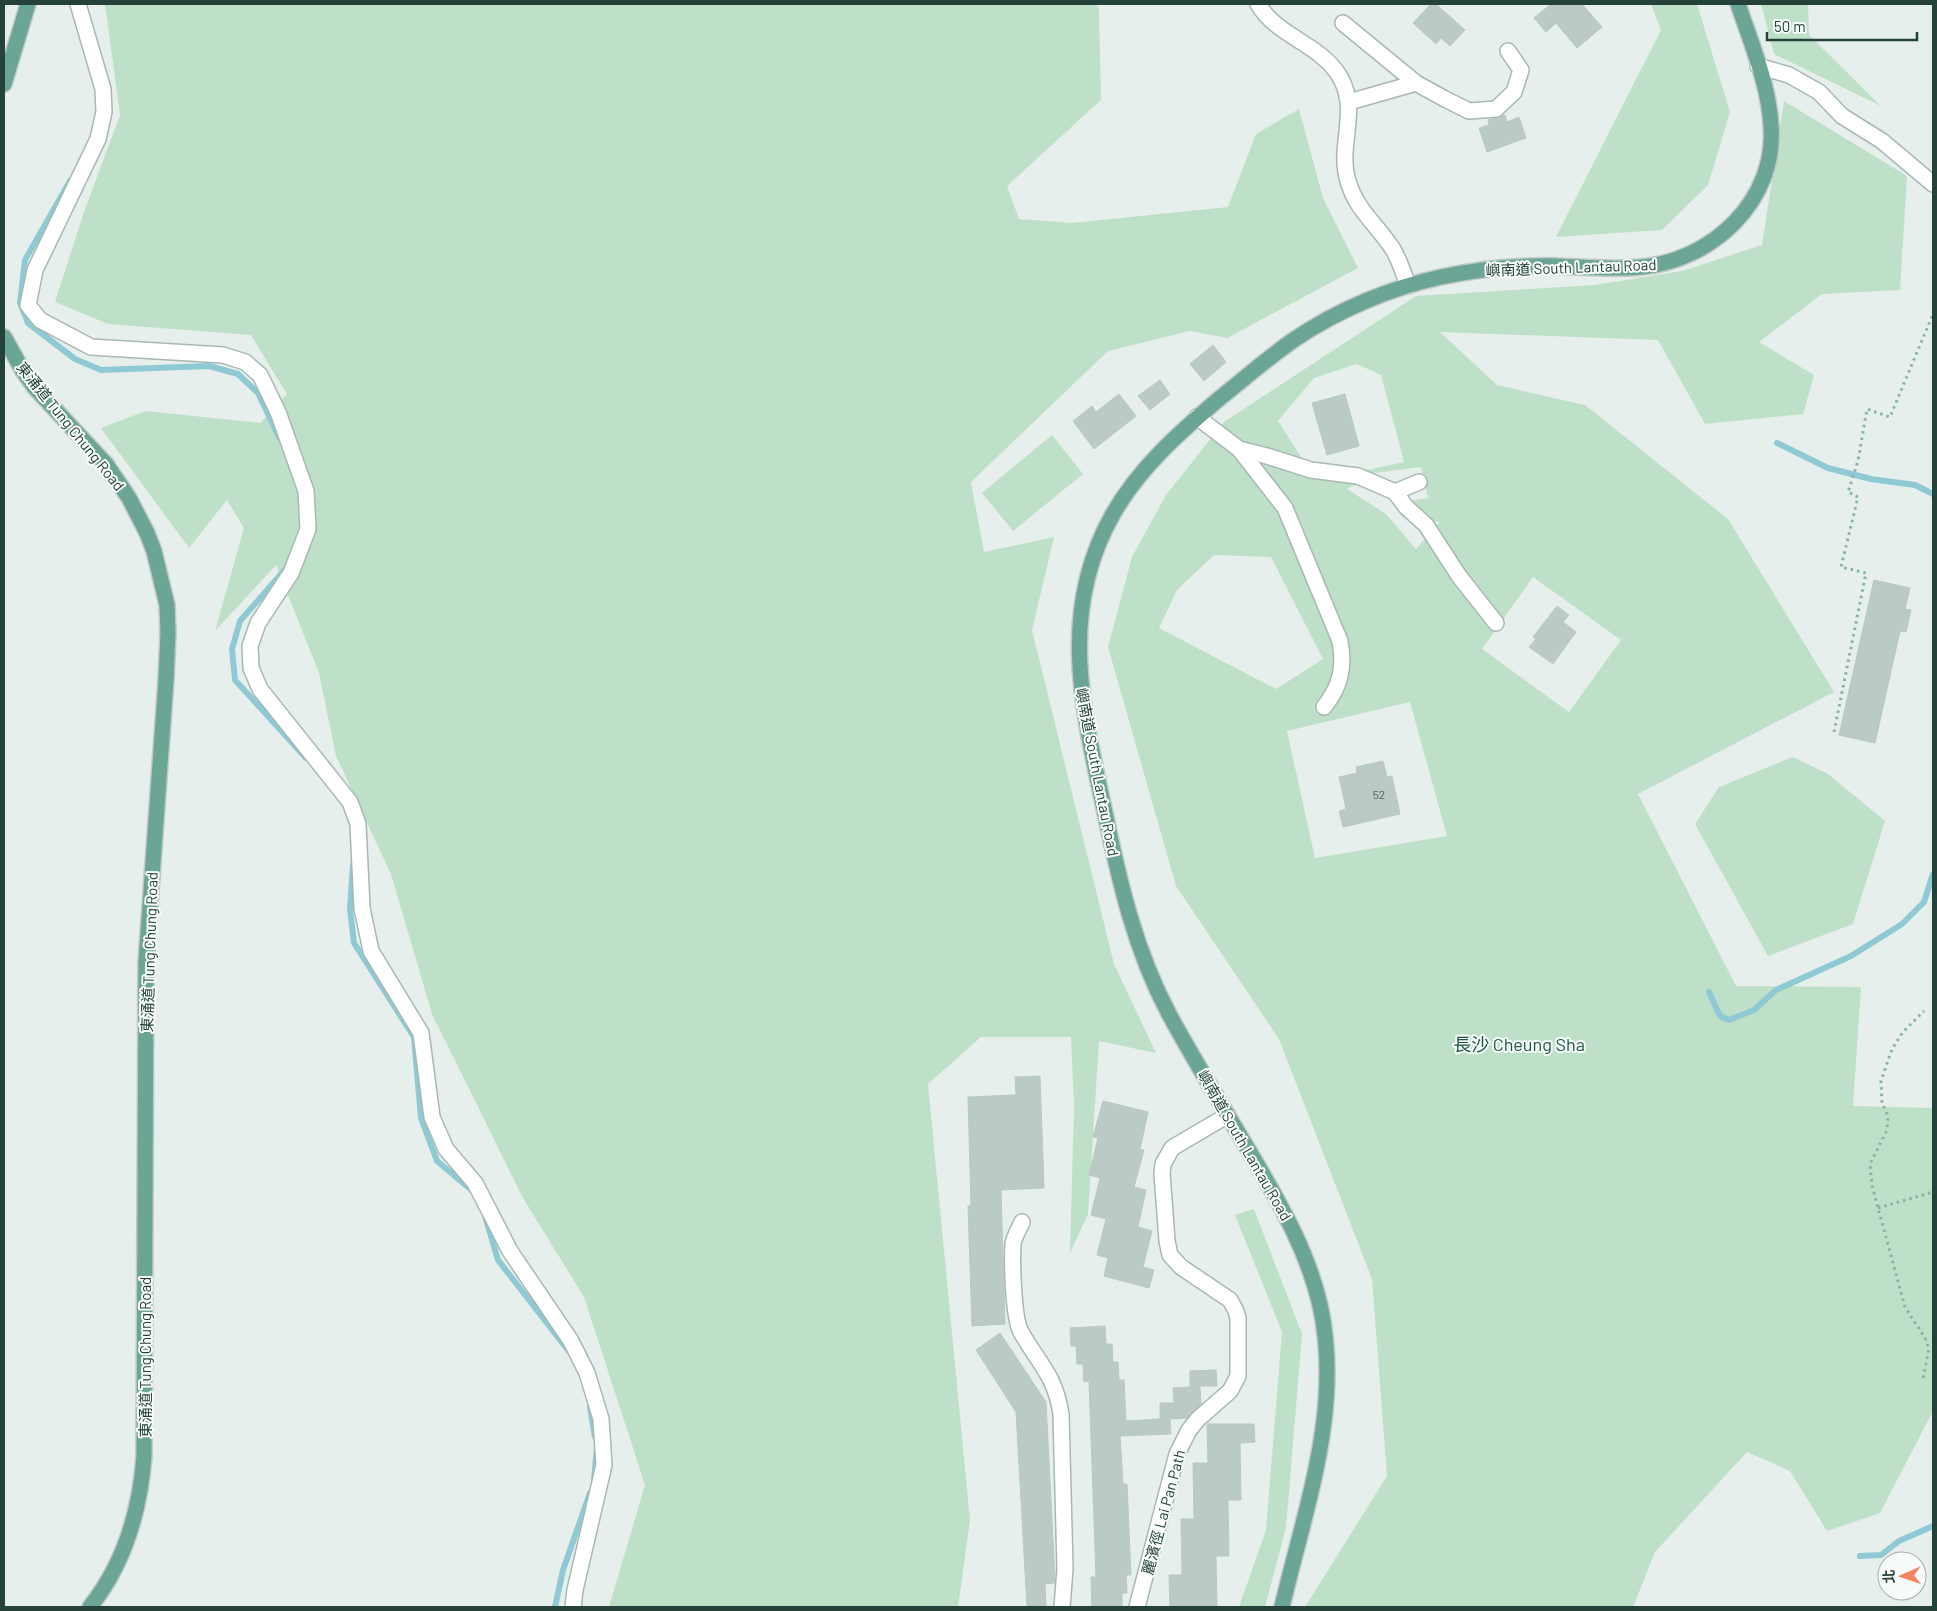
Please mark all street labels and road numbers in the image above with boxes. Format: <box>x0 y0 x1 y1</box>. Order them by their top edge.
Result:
street label: 嶼南道 South Lantau Road <box>1485 255 1657 279</box>
street label: 東涌道 Tung Chung Road <box>13 358 129 494</box>
street label: 嶼南道 South Lantau Road <box>1073 686 1123 858</box>
street label: 東涌道 Tung Chung Road <box>137 871 161 1033</box>
street label: 嶼南道 South Lantau Road <box>1194 1066 1296 1224</box>
street label: 東涌道 Tung Chung Road <box>136 1277 154 1437</box>
street label: 麗濱徑 Lai Pan Path <box>1138 1448 1188 1576</box>

